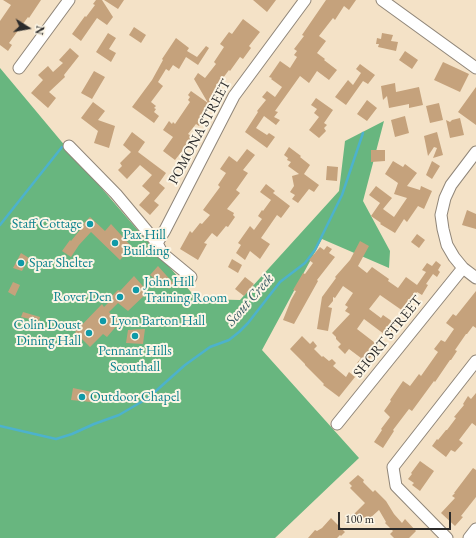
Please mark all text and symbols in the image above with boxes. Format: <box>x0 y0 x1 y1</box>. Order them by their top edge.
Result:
north arrow <box>8 8 48 48</box>
text: N <box>32 25 48 36</box>
street label: POMONA STREET <box>165 77 235 187</box>
place label: Staff Cottage <box>12 216 82 232</box>
marker: Staff Cottage <box>85 219 95 229</box>
place label: Pax Hill Building <box>123 227 169 260</box>
marker: Pax Hill Building <box>110 238 120 248</box>
place label: Spar Shelter <box>29 255 93 271</box>
marker: Spar Shelter <box>16 258 26 268</box>
water label: Scout Creek <box>222 270 278 330</box>
place label: John Hill Training Room <box>144 274 228 306</box>
marker: John Hill Training Room <box>131 285 141 295</box>
place label: Rover Den <box>53 289 112 305</box>
marker: Rover Den <box>115 292 125 302</box>
street label: SHORT STREET <box>350 293 426 381</box>
place label: Lyon Barton Hall <box>111 313 205 329</box>
marker: Lyon Barton Hall <box>98 316 108 326</box>
place label: Colin Doust Dining Hall <box>14 317 81 350</box>
marker: Colin Doust Dining Hall <box>84 328 94 338</box>
marker: Pennant Hills Scouthall <box>130 331 140 341</box>
place label: Pennant Hills Scouthall <box>98 343 172 376</box>
place label: Outdoor Chapel <box>90 389 180 405</box>
marker: Outdoor Chapel <box>77 392 87 402</box>
scale bar <box>340 504 453 530</box>
text: 100 m <box>345 511 374 527</box>

